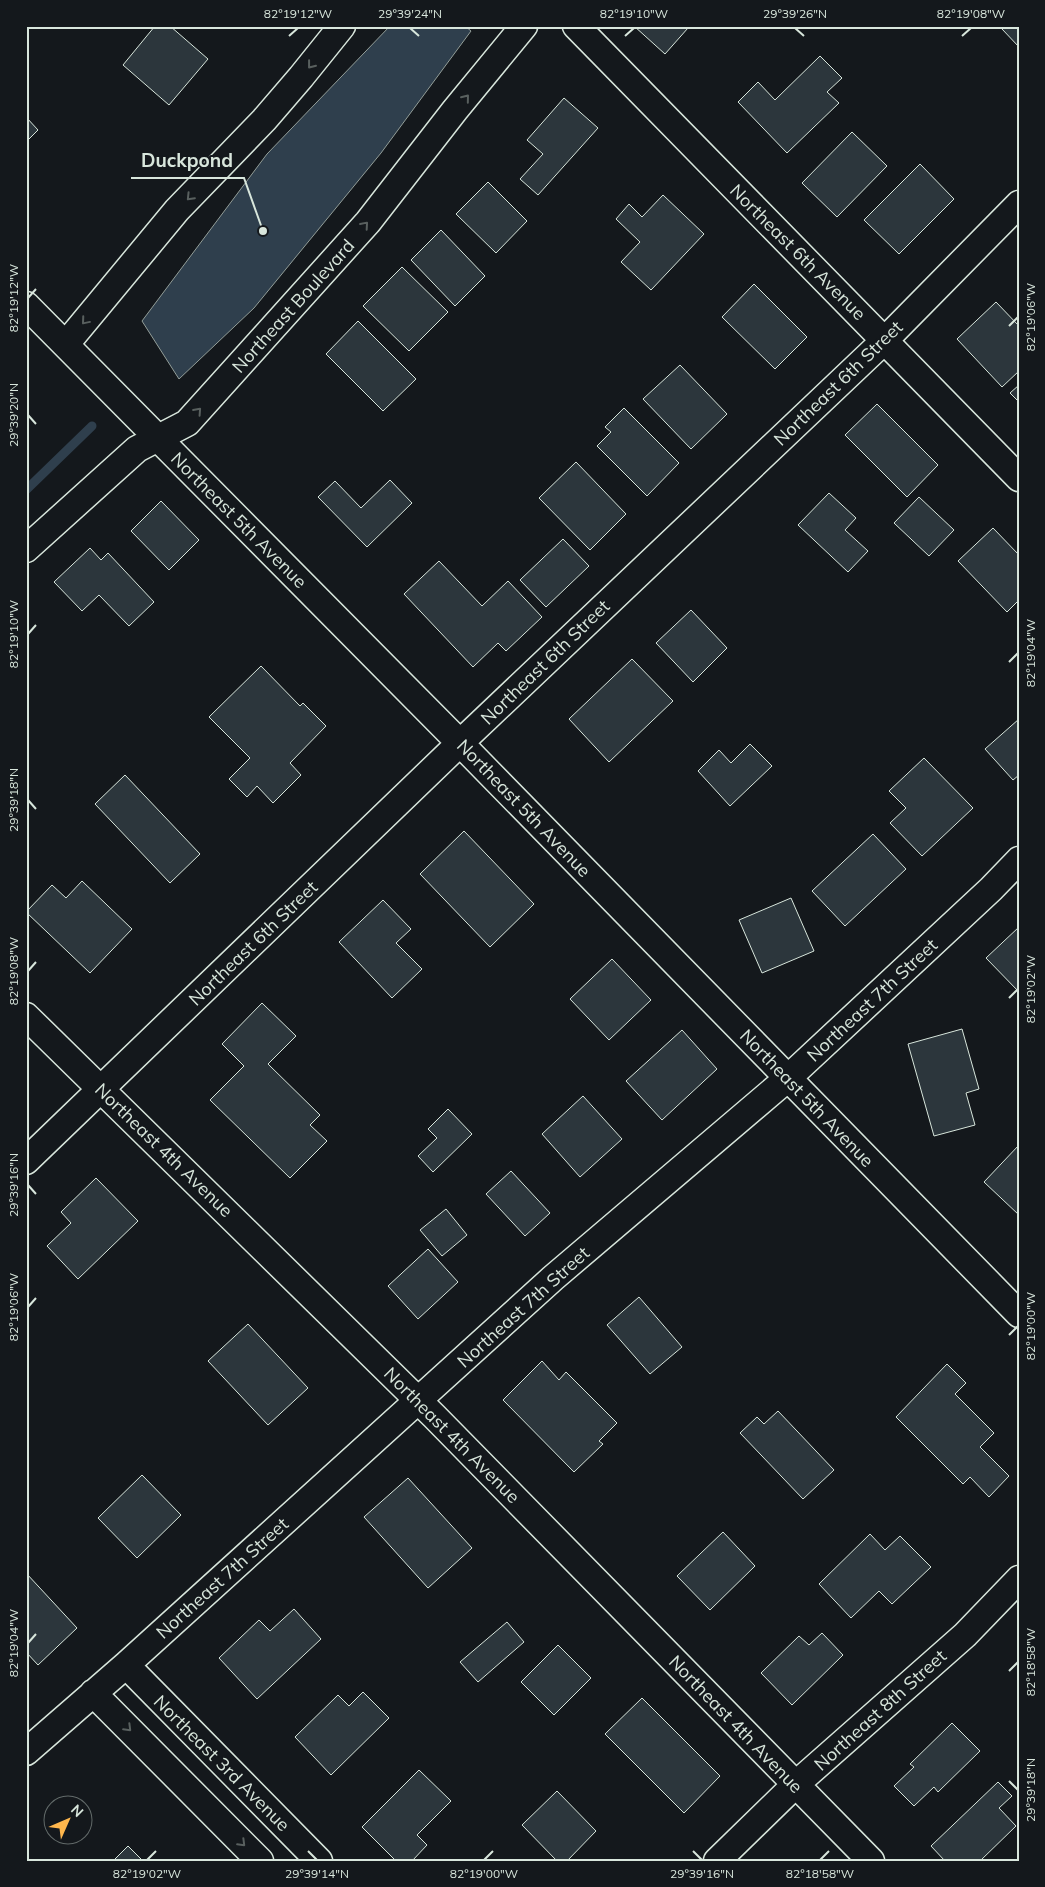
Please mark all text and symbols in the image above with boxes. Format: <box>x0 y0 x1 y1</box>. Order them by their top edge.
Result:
text: 82°19'12"W <box>264 6 332 21</box>
text: 29°39'24"N <box>378 6 442 21</box>
text: 82°19'10"W <box>600 6 668 21</box>
text: 29°39'26"N <box>763 6 827 21</box>
text: 82°19'08"W <box>937 6 1005 21</box>
one-way arrow <box>308 59 317 68</box>
one-way arrow <box>460 94 469 103</box>
callout: Duckpond <box>131 144 244 178</box>
text: Duckpond <box>141 148 233 172</box>
street label: Northeast 6th Avenue <box>725 179 871 325</box>
one-way arrow <box>187 191 196 200</box>
one-way arrow <box>359 222 368 231</box>
street label: Northeast Boulevard <box>227 234 359 378</box>
text: 82°19'12"W <box>6 264 21 332</box>
text: 82°19'06"W <box>1023 283 1038 351</box>
one-way arrow <box>82 315 90 324</box>
street label: Northeast 6th Street <box>769 316 907 450</box>
text: 29°39'20"N <box>6 383 21 447</box>
one-way arrow <box>192 407 201 416</box>
street label: Northeast 5th Avenue <box>166 447 312 593</box>
street label: Northeast 6th Street <box>476 595 614 729</box>
text: 82°19'10"W <box>6 600 21 668</box>
text: 82°19'04"W <box>1023 619 1038 687</box>
street label: Northeast 5th Avenue <box>452 734 596 882</box>
text: 29°39'18"N <box>6 768 21 832</box>
street label: Northeast 6th Street <box>184 876 322 1010</box>
street label: Northeast 7th Street <box>802 934 942 1066</box>
text: 82°19'08"W <box>6 937 21 1005</box>
text: 82°19'02"W <box>1023 955 1038 1023</box>
street label: Northeast 5th Avenue <box>735 1024 879 1172</box>
street label: Northeast 4th Avenue <box>90 1078 238 1222</box>
text: 29°39'16"N <box>6 1153 21 1217</box>
street label: Northeast 7th Street <box>452 1242 594 1372</box>
text: 82°19'06"W <box>6 1273 21 1341</box>
text: 82°19'00"W <box>1023 1292 1038 1360</box>
street label: Northeast 4th Avenue <box>379 1362 525 1508</box>
street label: Northeast 7th Street <box>151 1513 293 1643</box>
text: 82°19'04"W <box>6 1609 21 1677</box>
text: 82°18'58"W <box>1023 1628 1038 1696</box>
street label: Northeast 8th Street <box>809 1645 951 1775</box>
street label: Northeast 4th Avenue <box>664 1650 808 1798</box>
street label: Northeast 3rd Avenue <box>149 1690 295 1836</box>
one-way arrow <box>122 1722 131 1731</box>
text: 29°39'18"N <box>1023 1758 1038 1822</box>
north arrow <box>42 1794 92 1844</box>
text: N <box>67 1801 87 1821</box>
one-way arrow <box>237 1837 246 1846</box>
text: 82°19'02"W <box>113 1866 181 1881</box>
text: 29°39'14"N <box>285 1866 349 1881</box>
text: 82°19'00"W <box>450 1866 518 1881</box>
text: 29°39'16"N <box>670 1866 734 1881</box>
text: 82°18'58"W <box>786 1866 854 1881</box>

